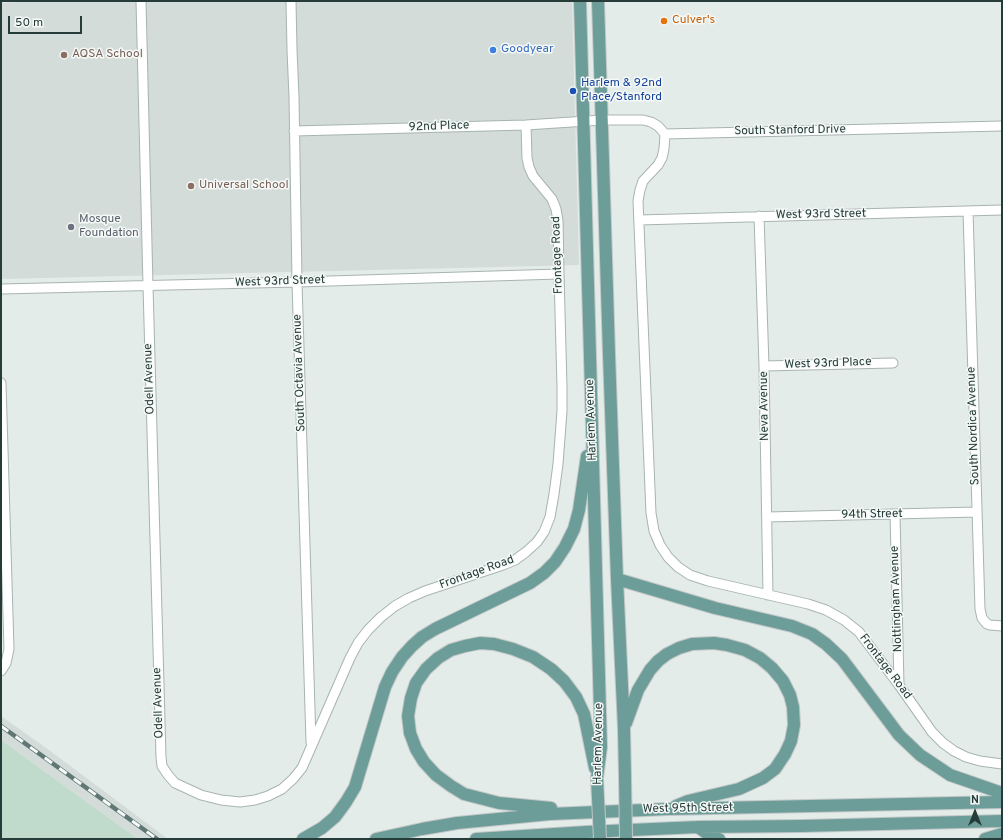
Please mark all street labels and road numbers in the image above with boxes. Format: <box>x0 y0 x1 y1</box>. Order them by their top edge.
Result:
street label: 92nd Place <box>408 119 470 135</box>
street label: South Stanford Drive <box>734 123 846 139</box>
street label: West 93rd Street <box>776 207 866 223</box>
street label: Frontage Road <box>549 216 567 294</box>
street label: West 93rd Street <box>235 273 325 291</box>
street label: South Octavia Avenue <box>291 314 309 432</box>
street label: Odell Avenue <box>142 343 158 415</box>
street label: West 93rd Place <box>784 355 872 373</box>
street label: South Nordica Avenue <box>965 366 983 486</box>
street label: Neva Avenue <box>757 371 773 441</box>
street label: Harlem Avenue <box>583 379 601 461</box>
street label: 94th Street <box>841 507 903 523</box>
street label: Nottingham Avenue <box>888 545 906 653</box>
street label: Frontage Road <box>438 553 516 593</box>
street label: Frontage Road <box>856 631 914 703</box>
street label: Odell Avenue <box>151 667 167 739</box>
street label: Harlem Avenue <box>591 703 607 785</box>
street label: West 95th Street <box>643 801 733 817</box>

